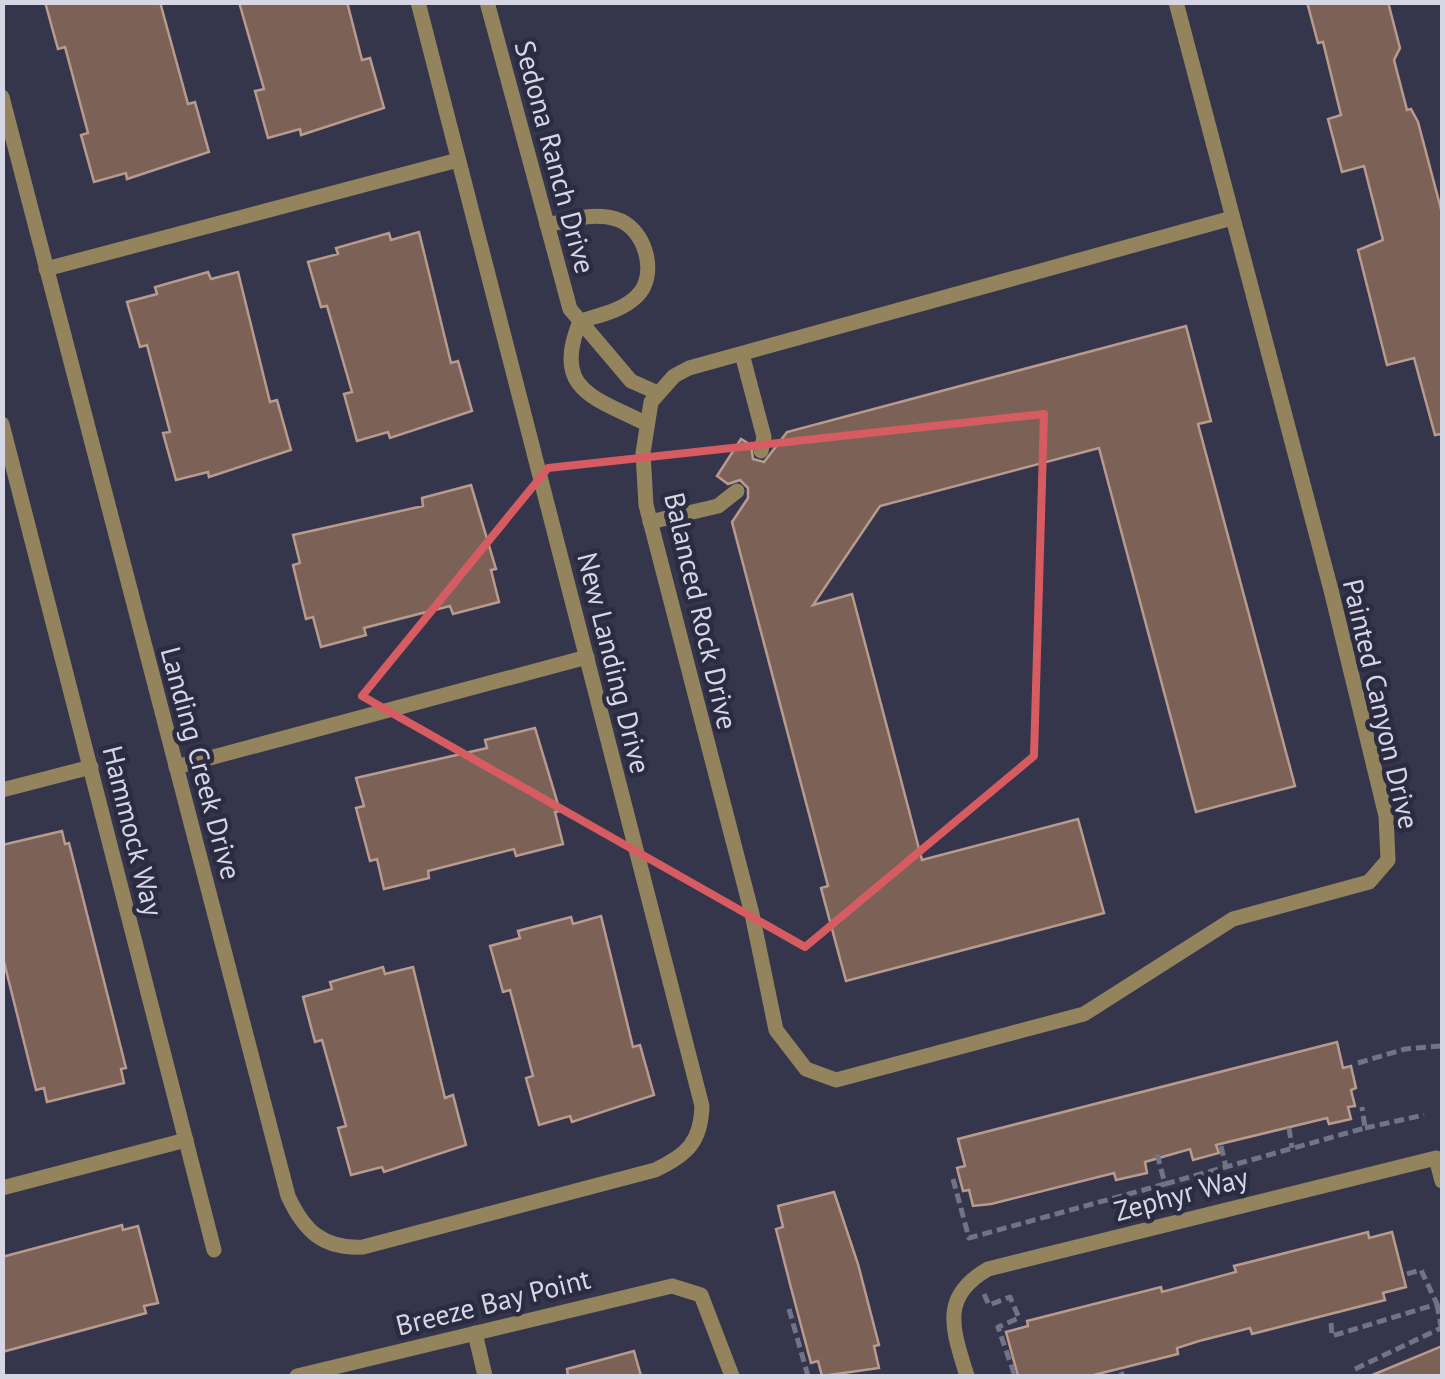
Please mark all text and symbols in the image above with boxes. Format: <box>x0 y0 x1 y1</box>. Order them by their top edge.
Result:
street label: Sedona Ranch Drive <box>507 36 604 277</box>
street label: Balanced Rock Drive <box>656 489 747 733</box>
street label: New Landing Drive <box>569 549 660 777</box>
street label: Painted Canyon Drive <box>1335 575 1428 832</box>
street label: Landing Creek Drive <box>153 642 250 883</box>
street label: Hammock Way <box>94 742 173 920</box>
street label: Zephyr Way <box>1110 1158 1252 1229</box>
street label: Breeze Bay Point <box>392 1259 594 1344</box>

